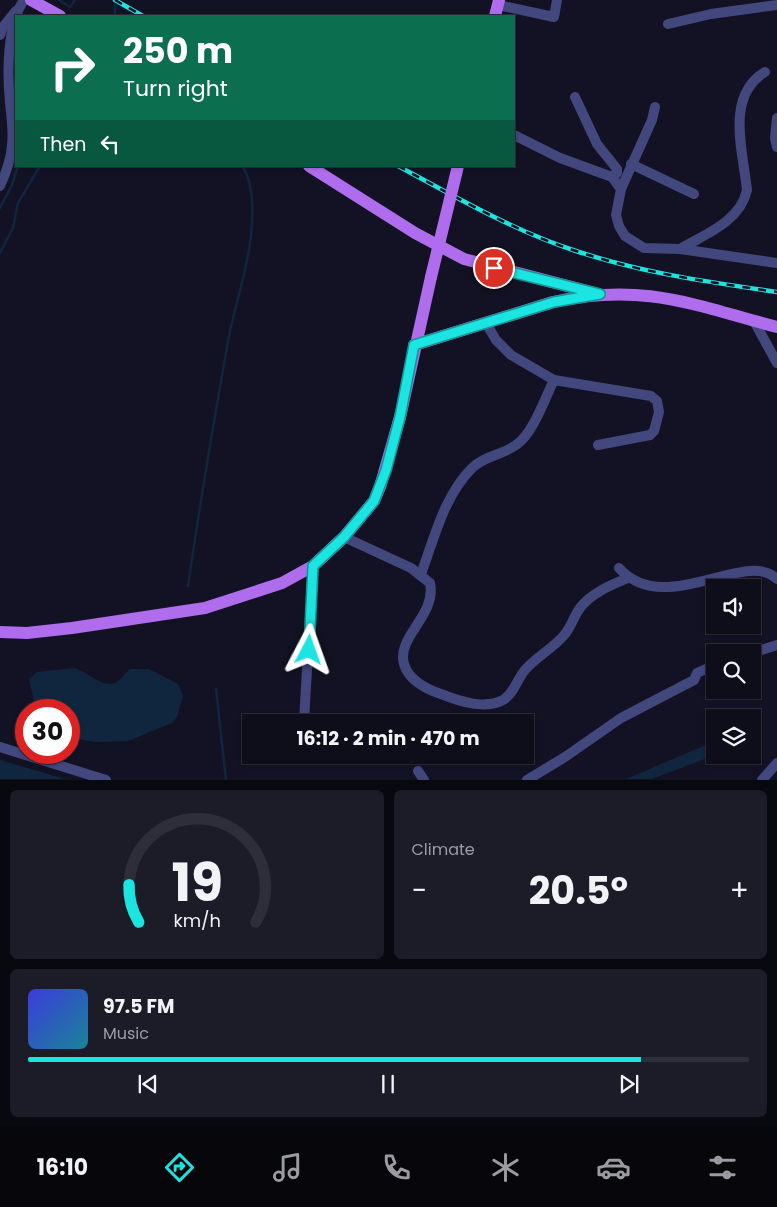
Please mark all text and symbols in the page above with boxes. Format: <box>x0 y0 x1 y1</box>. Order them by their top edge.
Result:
text: 250 m <box>123 26 233 75</box>
icon: right <box>40 35 105 100</box>
text: Turn right <box>123 73 228 104</box>
icon: left <box>96 130 124 158</box>
text: Then <box>40 131 86 158</box>
pin <box>473 247 515 289</box>
icon: arrive <box>480 254 508 282</box>
map controls <box>706 579 761 764</box>
button: sound <box>706 579 761 634</box>
position arrow <box>282 623 334 675</box>
button: search <box>706 644 761 699</box>
speed limit sign: 30 <box>15 699 80 764</box>
button: layers <box>706 709 761 764</box>
text: 16:12 · 2 min · 470 m <box>296 725 480 752</box>
text: Climate <box>412 838 475 861</box>
text: 19 <box>171 846 223 919</box>
text: 20.5° <box>529 864 628 917</box>
text: − <box>412 871 427 910</box>
text: + <box>730 871 749 910</box>
text: km/h <box>173 908 221 933</box>
text: 97.5 FM <box>103 993 174 1020</box>
text: Music <box>103 1022 149 1045</box>
icon: previous <box>134 1070 162 1098</box>
icon: pause <box>374 1070 402 1098</box>
icon: next <box>615 1070 643 1098</box>
icon: directions <box>162 1150 197 1185</box>
icon: music <box>270 1150 305 1185</box>
icon: phone <box>379 1150 414 1185</box>
icon: climate <box>488 1150 523 1185</box>
icon: car <box>596 1150 631 1185</box>
icon: filters <box>705 1150 740 1185</box>
text: 16:10 <box>37 1152 88 1183</box>

